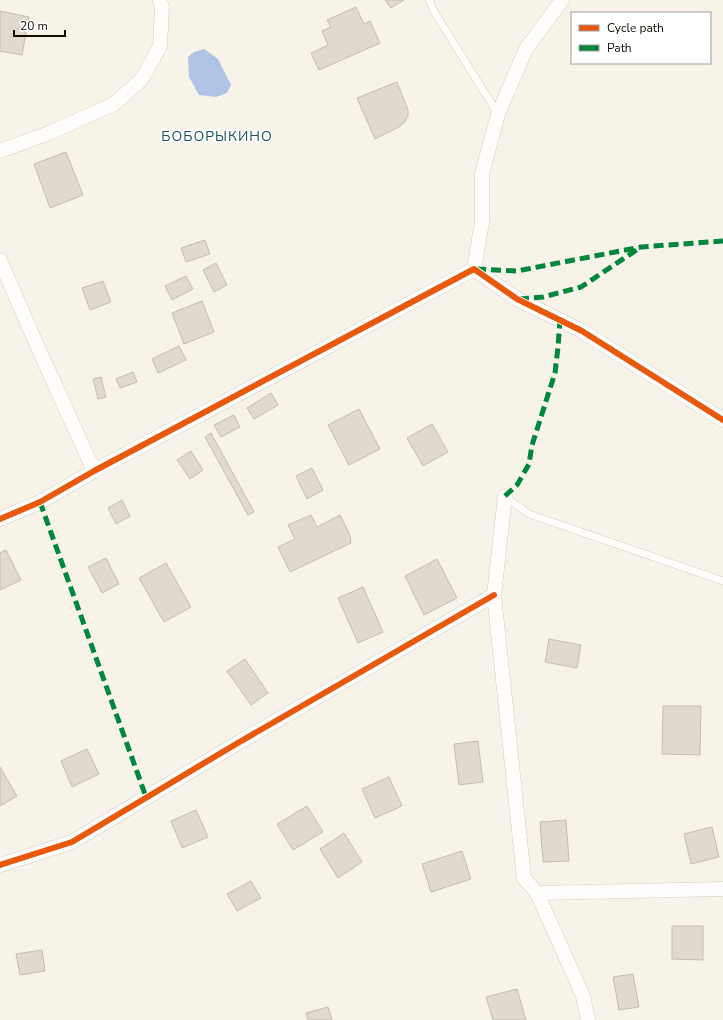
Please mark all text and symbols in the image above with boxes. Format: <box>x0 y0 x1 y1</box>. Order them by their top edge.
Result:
scale bar <box>14 12 65 38</box>
legend <box>571 12 711 64</box>
text: 20 m <box>20 18 48 34</box>
text: Cycle path <box>607 20 664 36</box>
text: Path <box>607 40 632 56</box>
district label: БОБОРЫКИНО <box>161 127 273 146</box>

